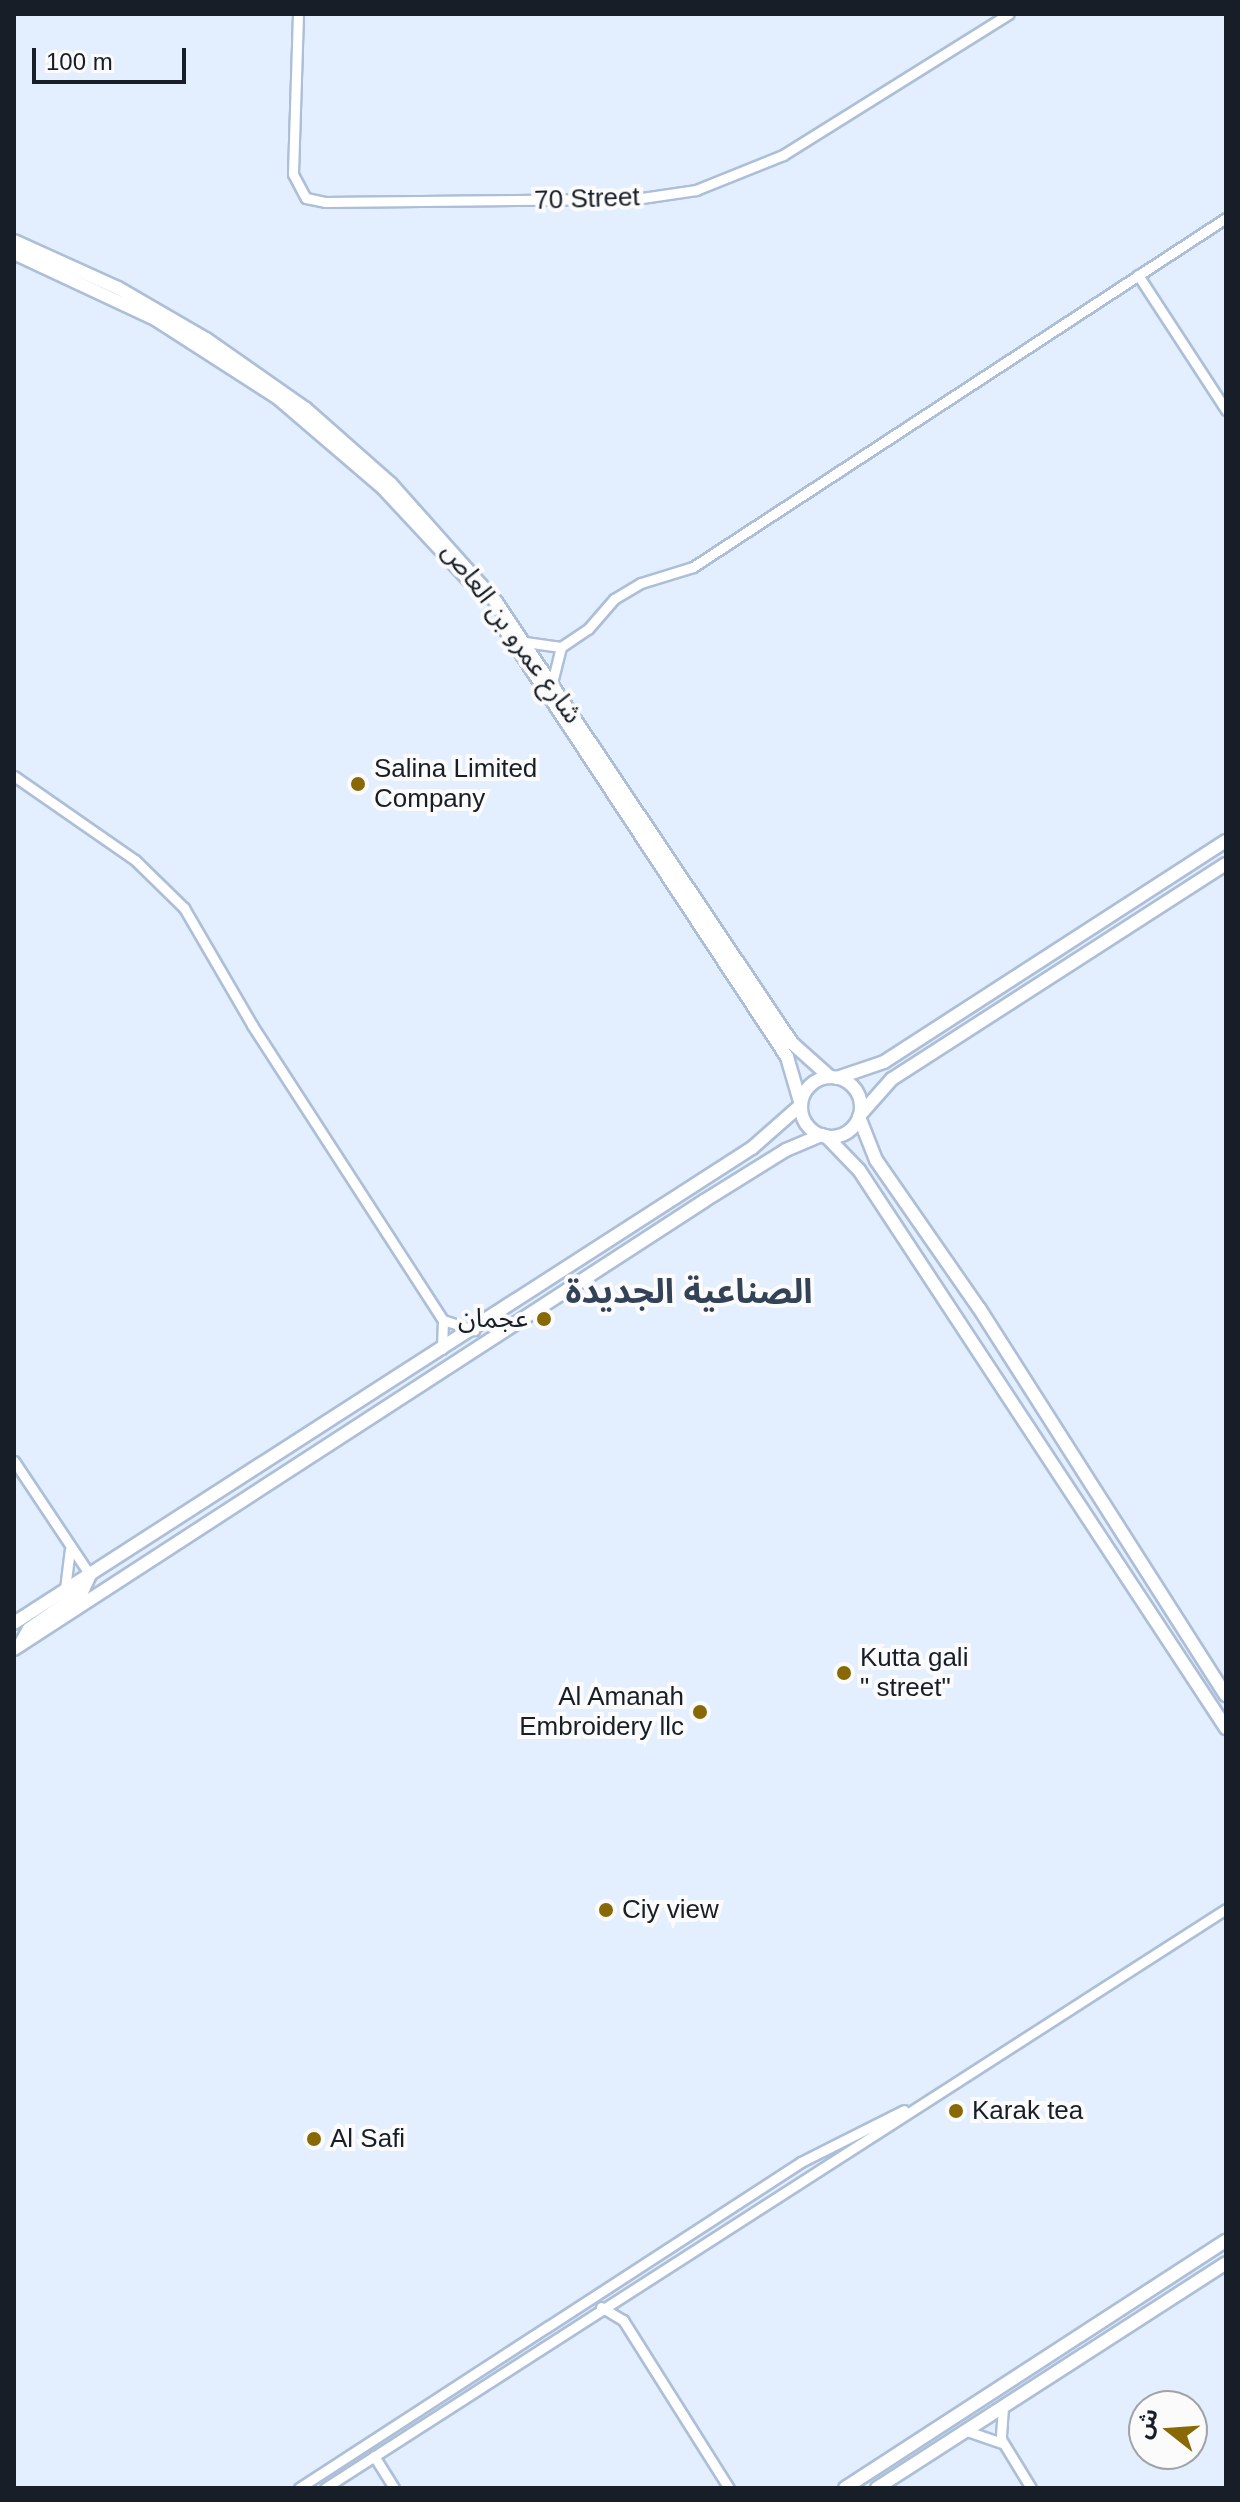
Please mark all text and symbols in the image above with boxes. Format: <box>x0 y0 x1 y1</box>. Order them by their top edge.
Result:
scale bar <box>36 32 190 82</box>
text: 100 m <box>46 48 113 75</box>
street label: 70 Street <box>534 182 640 216</box>
street label: شارع عمرو بن العاص <box>436 536 588 730</box>
place label: Salina Limited Company <box>374 753 537 814</box>
marker: Salina Limited Company <box>349 775 367 793</box>
district label: الصناعية الجديدة <box>565 1272 813 1312</box>
place label: عجمان <box>458 1303 528 1335</box>
marker: عجمان <box>535 1310 553 1328</box>
place label: Kutta gali " street" <box>860 1642 968 1704</box>
marker: Kutta gali " street" <box>835 1664 853 1682</box>
place label: Al Amanah Embroidery llc <box>519 1681 684 1742</box>
marker: Al Amanah Embroidery llc <box>691 1703 709 1721</box>
place label: Ciy view <box>622 1894 719 1926</box>
marker: Ciy view <box>597 1901 615 1919</box>
place label: Karak tea <box>972 2095 1083 2127</box>
marker: Karak tea <box>947 2102 965 2120</box>
place label: Al Safi <box>330 2123 405 2155</box>
marker: Al Safi <box>305 2130 323 2148</box>
north arrow <box>1128 2390 1208 2470</box>
text: ش <box>1130 2405 1163 2441</box>

